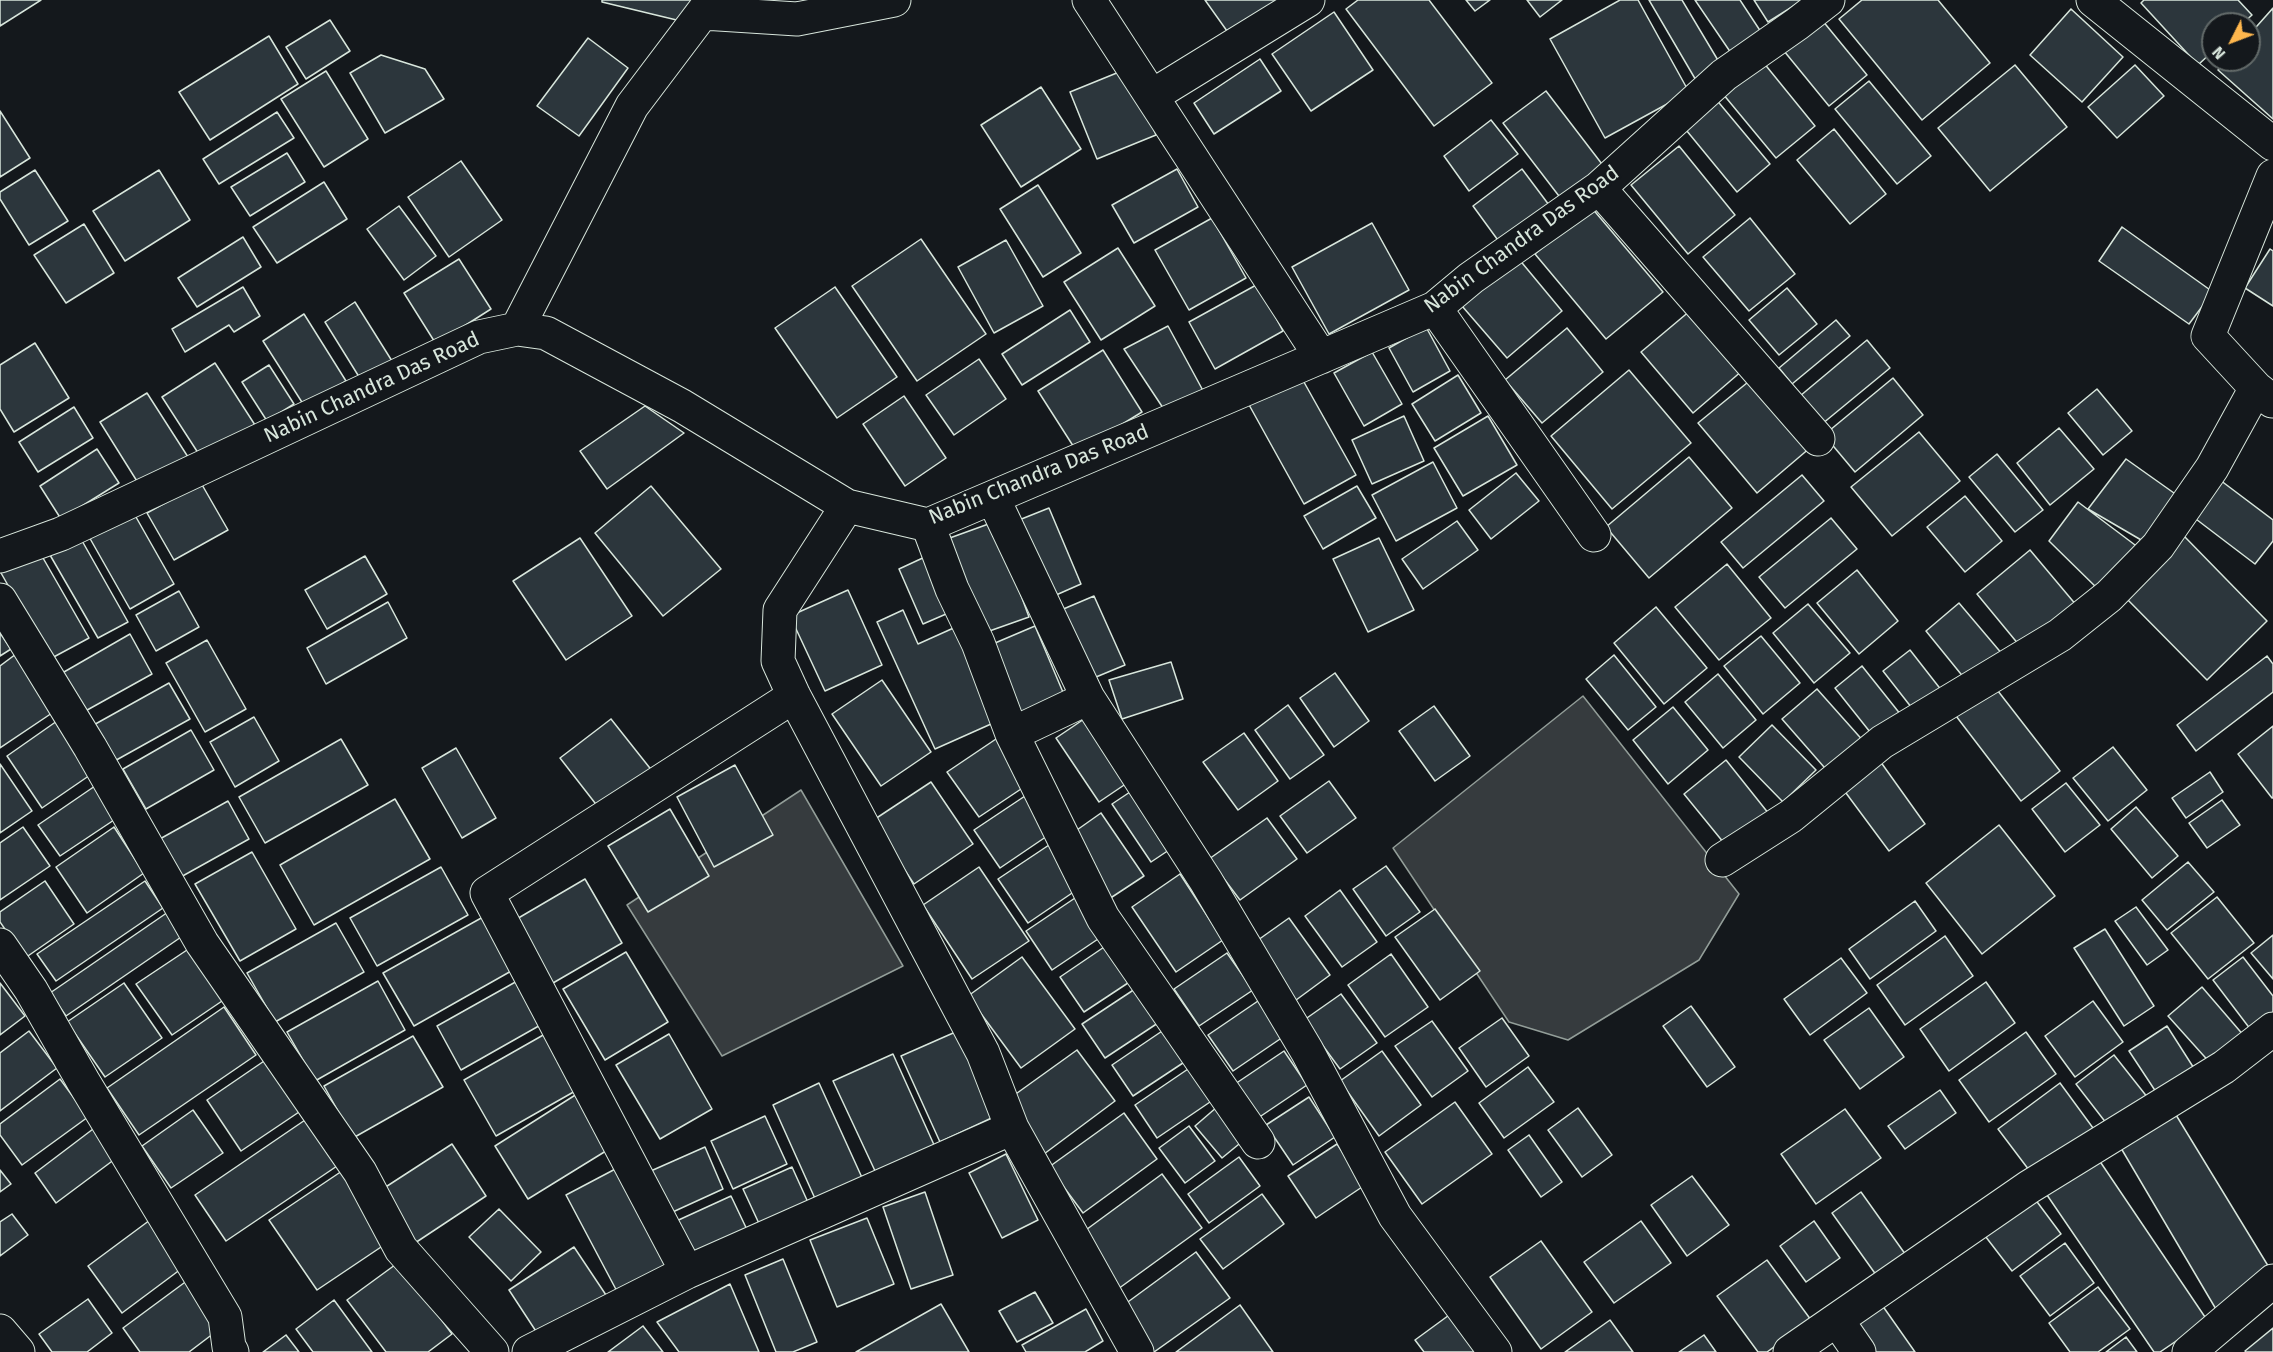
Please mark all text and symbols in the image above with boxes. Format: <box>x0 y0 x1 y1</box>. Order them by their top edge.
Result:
north arrow <box>2201 12 2261 72</box>
text: N <box>2208 43 2229 63</box>
street label: Nabin Chandra Das Road <box>1420 161 1624 319</box>
street label: Nabin Chandra Das Road <box>260 327 484 449</box>
street label: Nabin Chandra Das Road <box>925 419 1153 531</box>

